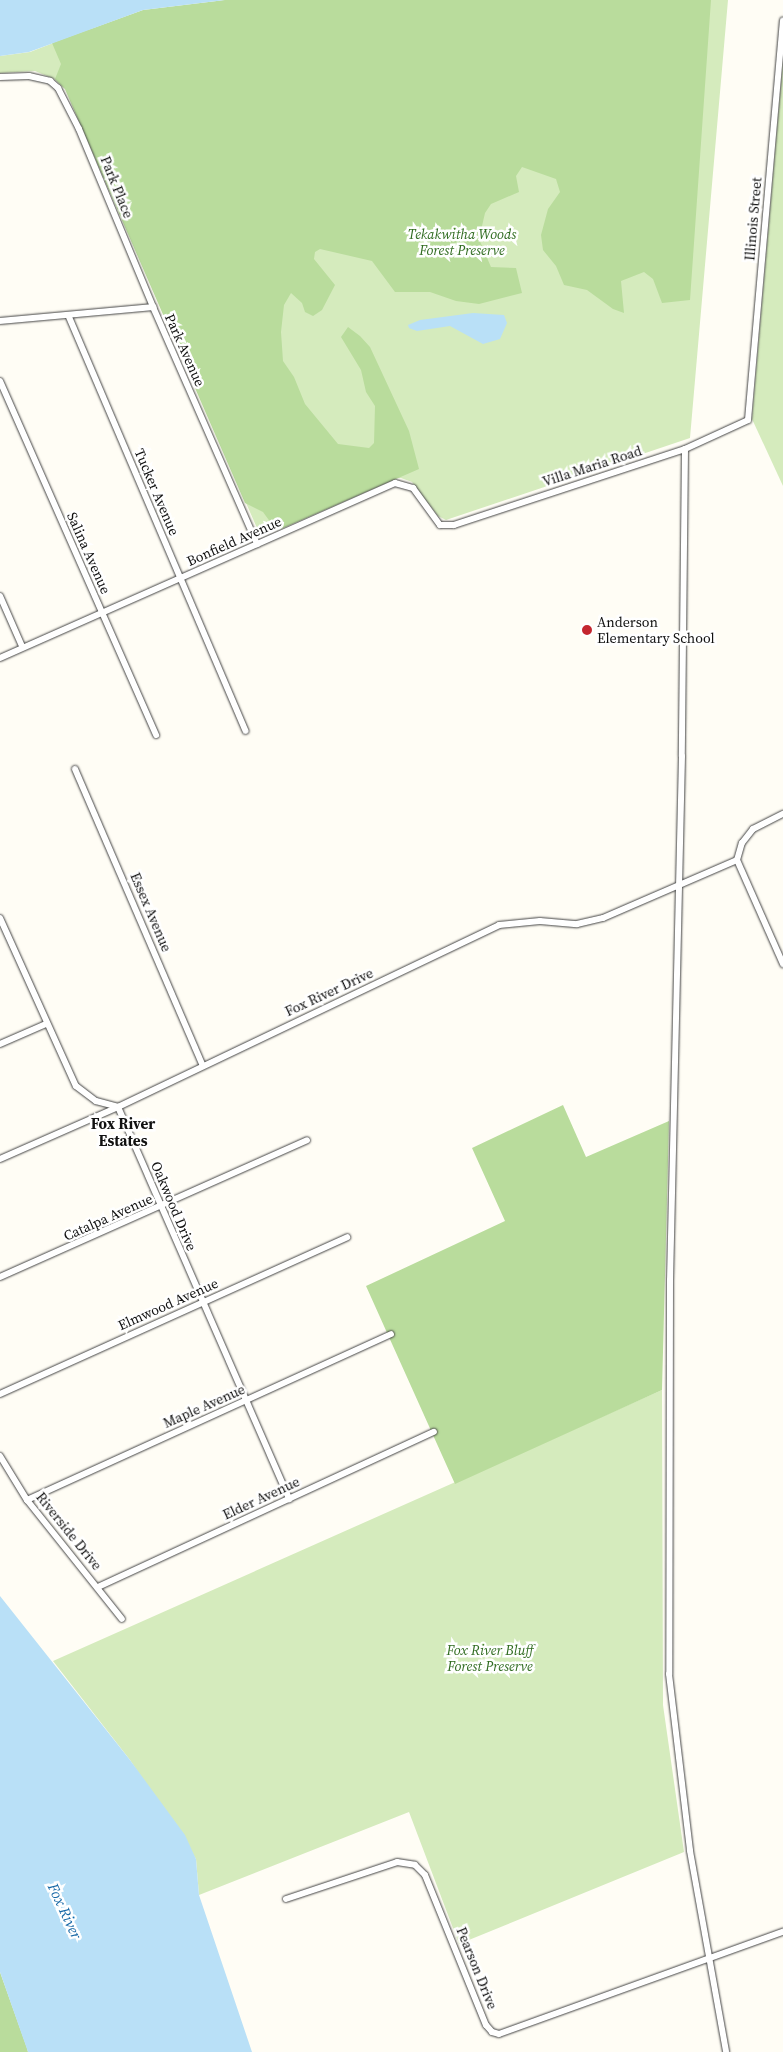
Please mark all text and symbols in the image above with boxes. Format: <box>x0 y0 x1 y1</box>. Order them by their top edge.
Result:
street label: Park Place <box>97 154 137 220</box>
street label: Illinois Street <box>741 177 765 261</box>
park label: Tekakwitha Woods Forest Preserve <box>408 226 516 258</box>
street label: Park Avenue <box>161 311 209 389</box>
street label: Villa Maria Road <box>540 442 644 490</box>
street label: Tucker Avenue <box>131 446 183 538</box>
street label: Salina Avenue <box>64 510 114 596</box>
street label: Bonfield Avenue <box>184 513 284 569</box>
place label: Anderson Elementary School <box>597 614 715 646</box>
marker: Anderson Elementary School <box>581 624 593 636</box>
street label: Essex Avenue <box>127 870 175 954</box>
street label: Fox River Drive <box>282 964 376 1020</box>
district label: Fox River Estates <box>91 1114 155 1149</box>
street label: Oakwood Drive <box>148 1159 200 1253</box>
street label: Catalpa Avenue <box>61 1190 155 1244</box>
street label: Elmwood Avenue <box>115 1274 221 1334</box>
street label: Maple Avenue <box>161 1380 247 1432</box>
street label: Elder Avenue <box>220 1473 302 1523</box>
street label: Riverside Drive <box>33 1489 105 1573</box>
park label: Fox River Bluff Forest Preserve <box>446 1642 534 1674</box>
water label: Fox River <box>44 1880 86 1942</box>
street label: Pearson Drive <box>453 1924 501 2012</box>

